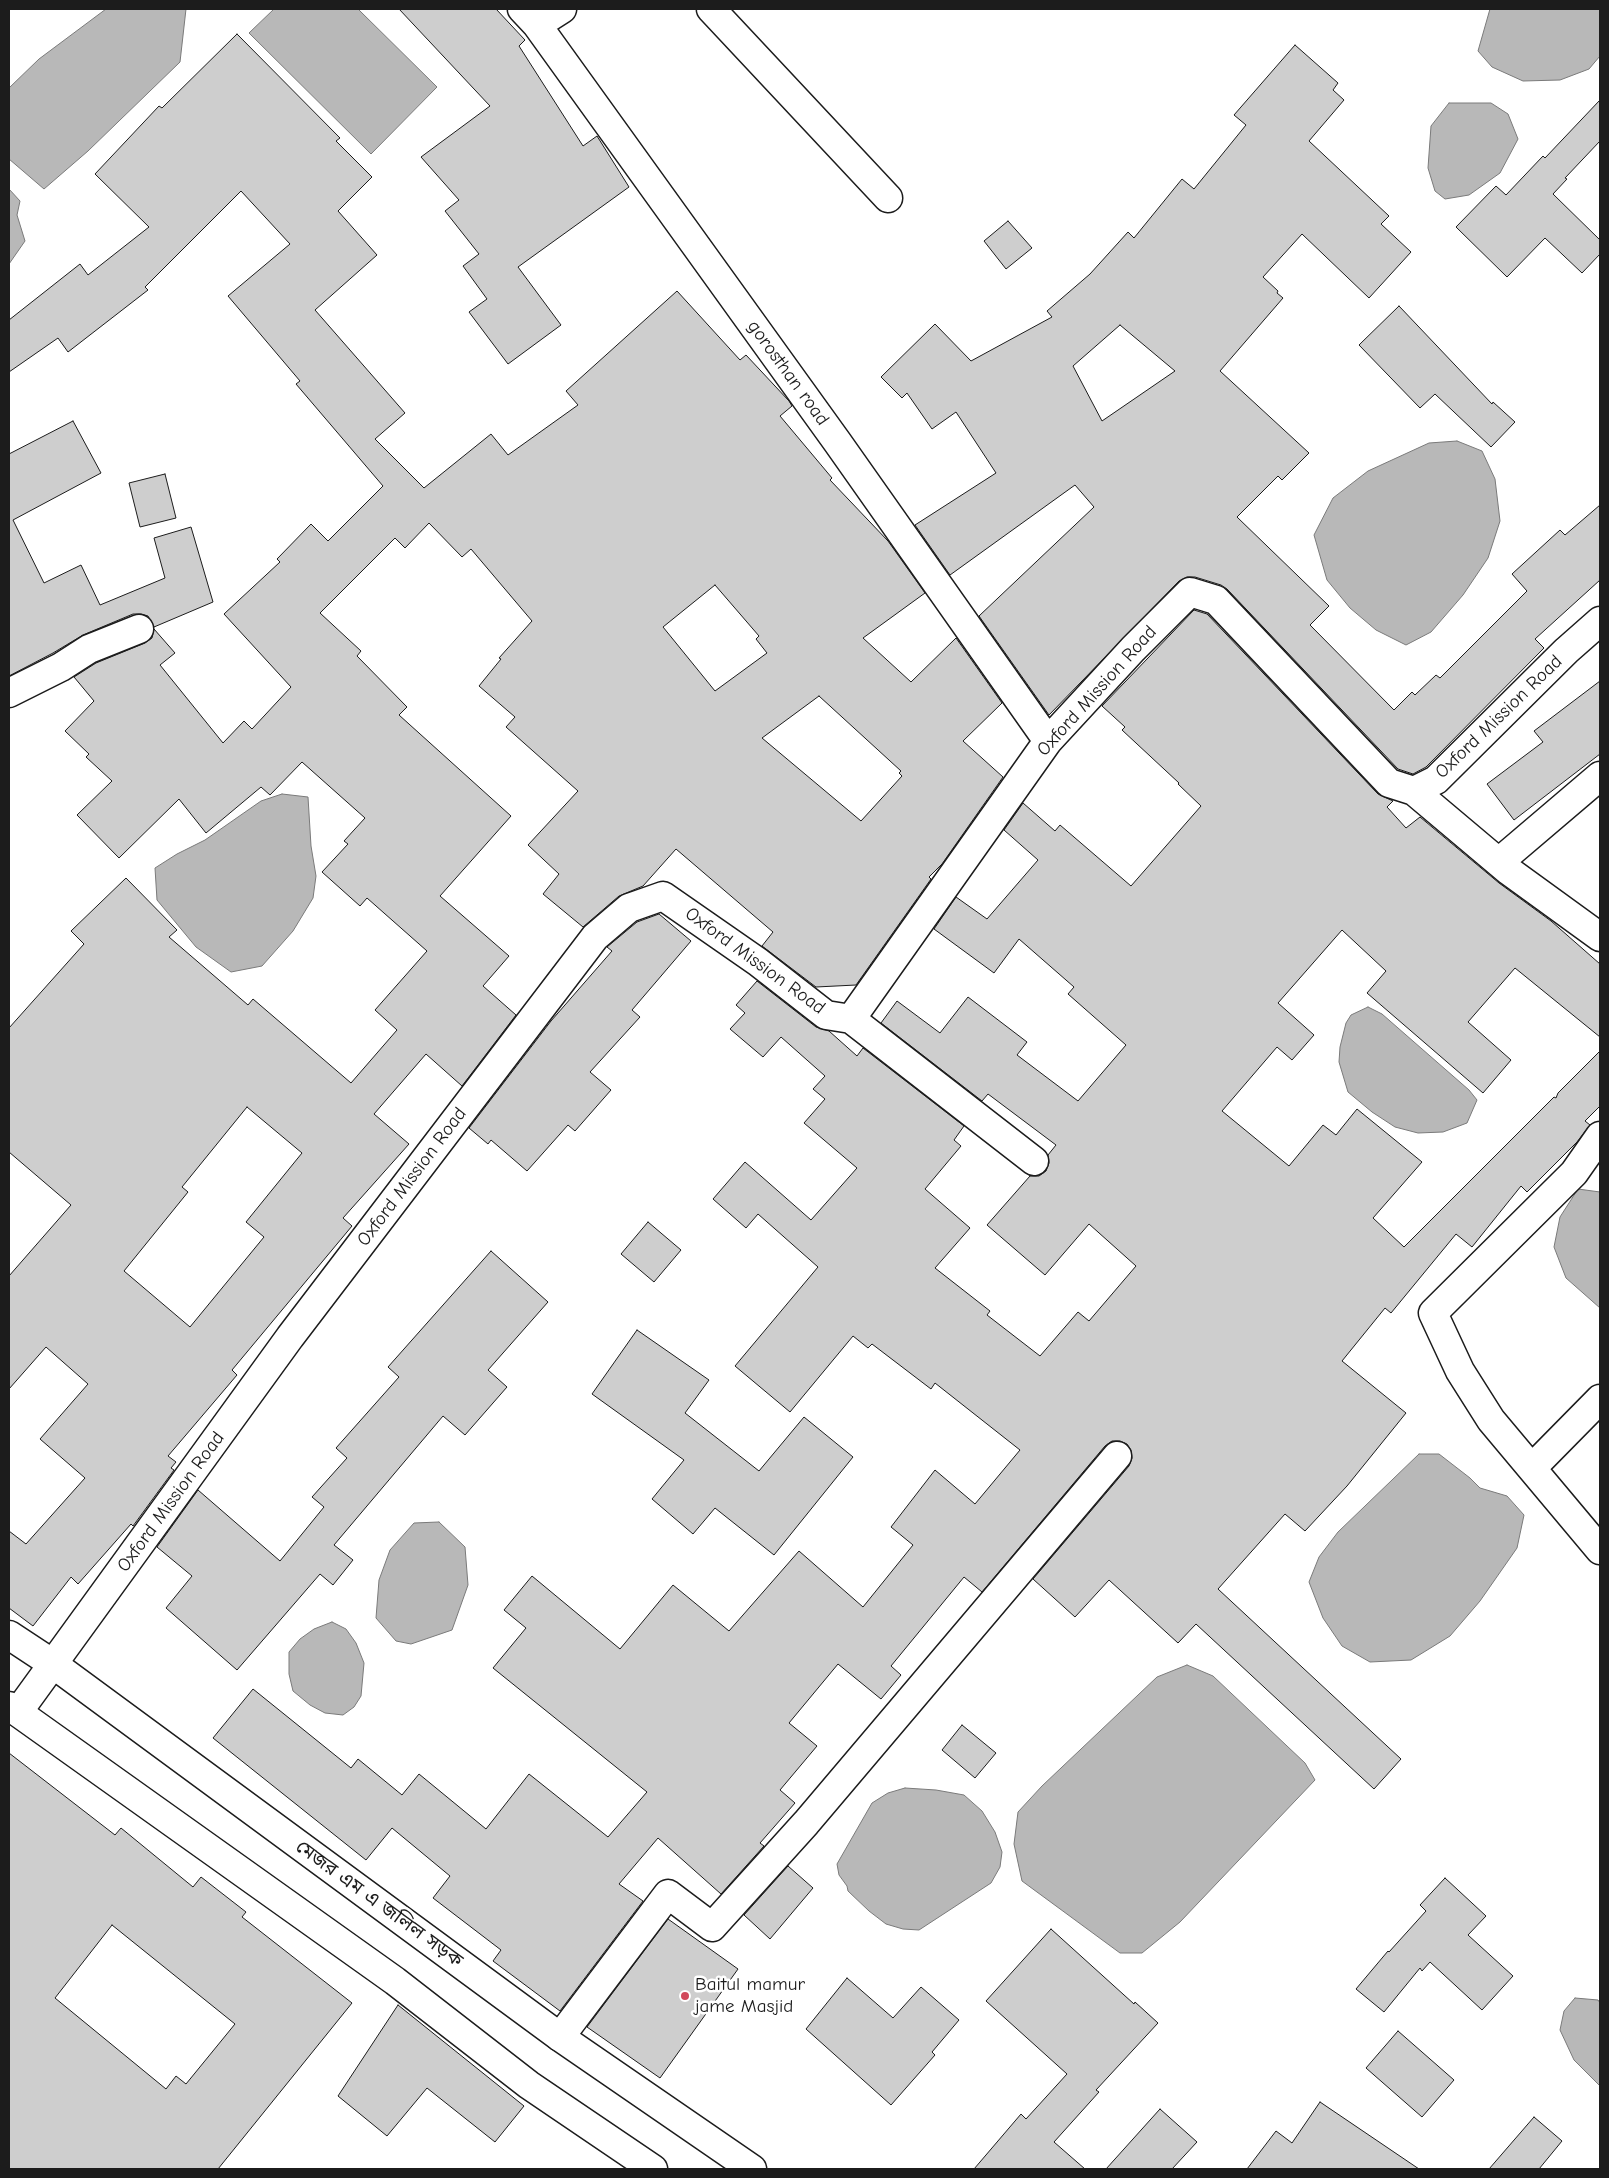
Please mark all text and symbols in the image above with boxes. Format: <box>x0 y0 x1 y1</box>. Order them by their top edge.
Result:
street label: gorosthan road <box>742 316 834 430</box>
street label: Oxford Mission Road <box>1032 621 1162 761</box>
street label: Oxford Mission Road <box>1431 650 1567 784</box>
street label: Oxford Mission Road <box>680 902 830 1020</box>
street label: Oxford Mission Road <box>352 1103 472 1251</box>
street label: Oxford Mission Road <box>112 1427 230 1577</box>
street label: মেজর এম এ জলিল সড়ক <box>291 1836 467 1972</box>
place label: Baitul mamur jame Masjid <box>695 1974 805 2018</box>
marker: Baitul mamur jame Masjid <box>679 1990 691 2002</box>

